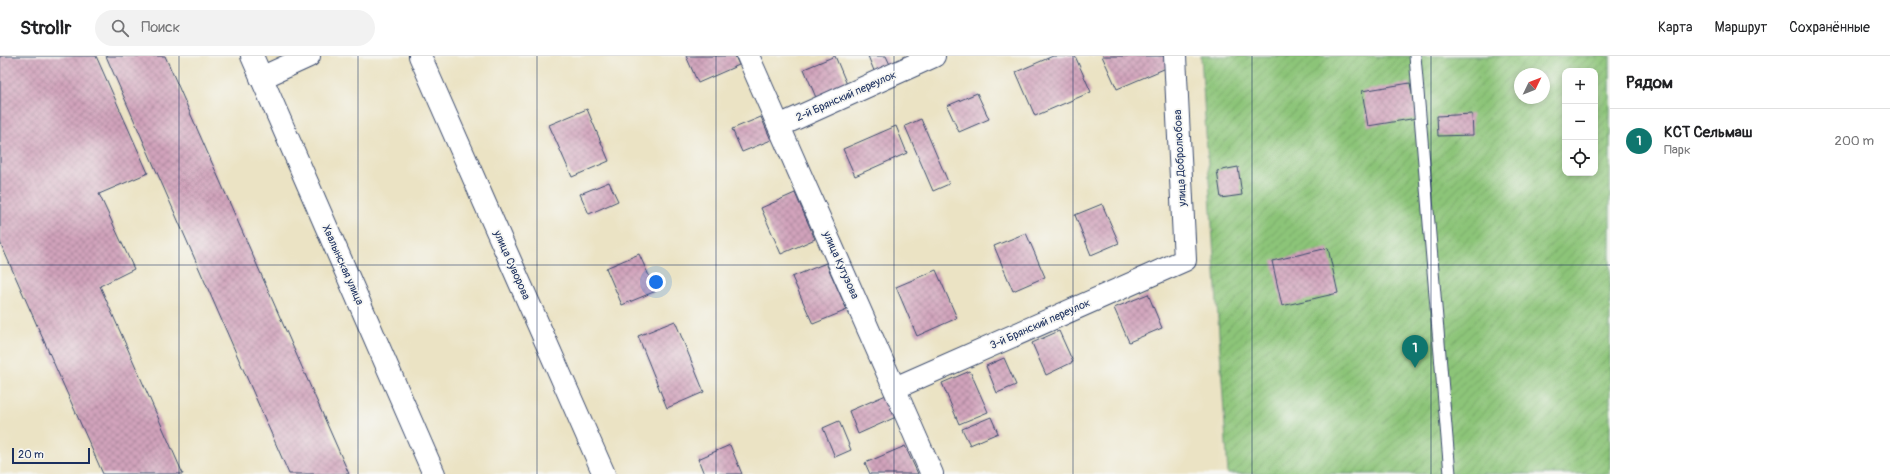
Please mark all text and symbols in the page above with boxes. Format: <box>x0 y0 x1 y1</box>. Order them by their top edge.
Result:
search box <box>95 10 375 46</box>
text: Strollr <box>20 16 71 40</box>
icon: search <box>109 17 131 39</box>
text: Поиск <box>141 18 180 37</box>
text: Карта <box>1658 19 1693 36</box>
text: Маршрут <box>1715 19 1767 36</box>
text: Сохранённые <box>1789 19 1870 36</box>
street label: 2-й Брянский переулок <box>794 68 898 124</box>
north arrow <box>1514 68 1550 104</box>
map controls <box>1562 68 1598 176</box>
button: + <box>1562 68 1598 104</box>
text: Рядом <box>1626 72 1673 93</box>
button: − <box>1562 104 1598 140</box>
street label: улица Добролюбова <box>1171 109 1189 208</box>
text: КСТ Сельмаш <box>1664 123 1752 142</box>
text: 1 <box>1636 133 1642 149</box>
text: 200 m <box>1835 133 1874 149</box>
button: locate <box>1562 140 1598 176</box>
text: Парк <box>1664 142 1691 158</box>
street label: Хвалынская улица <box>320 223 366 307</box>
street label: улица Суворова <box>491 228 533 302</box>
street label: улица Кутузова <box>820 228 862 301</box>
your location <box>646 272 666 292</box>
street label: 3-й Брянский переулок <box>988 296 1092 352</box>
pin: 1 <box>1402 335 1428 368</box>
scale bar <box>12 446 90 465</box>
text: 20 m <box>18 448 44 461</box>

